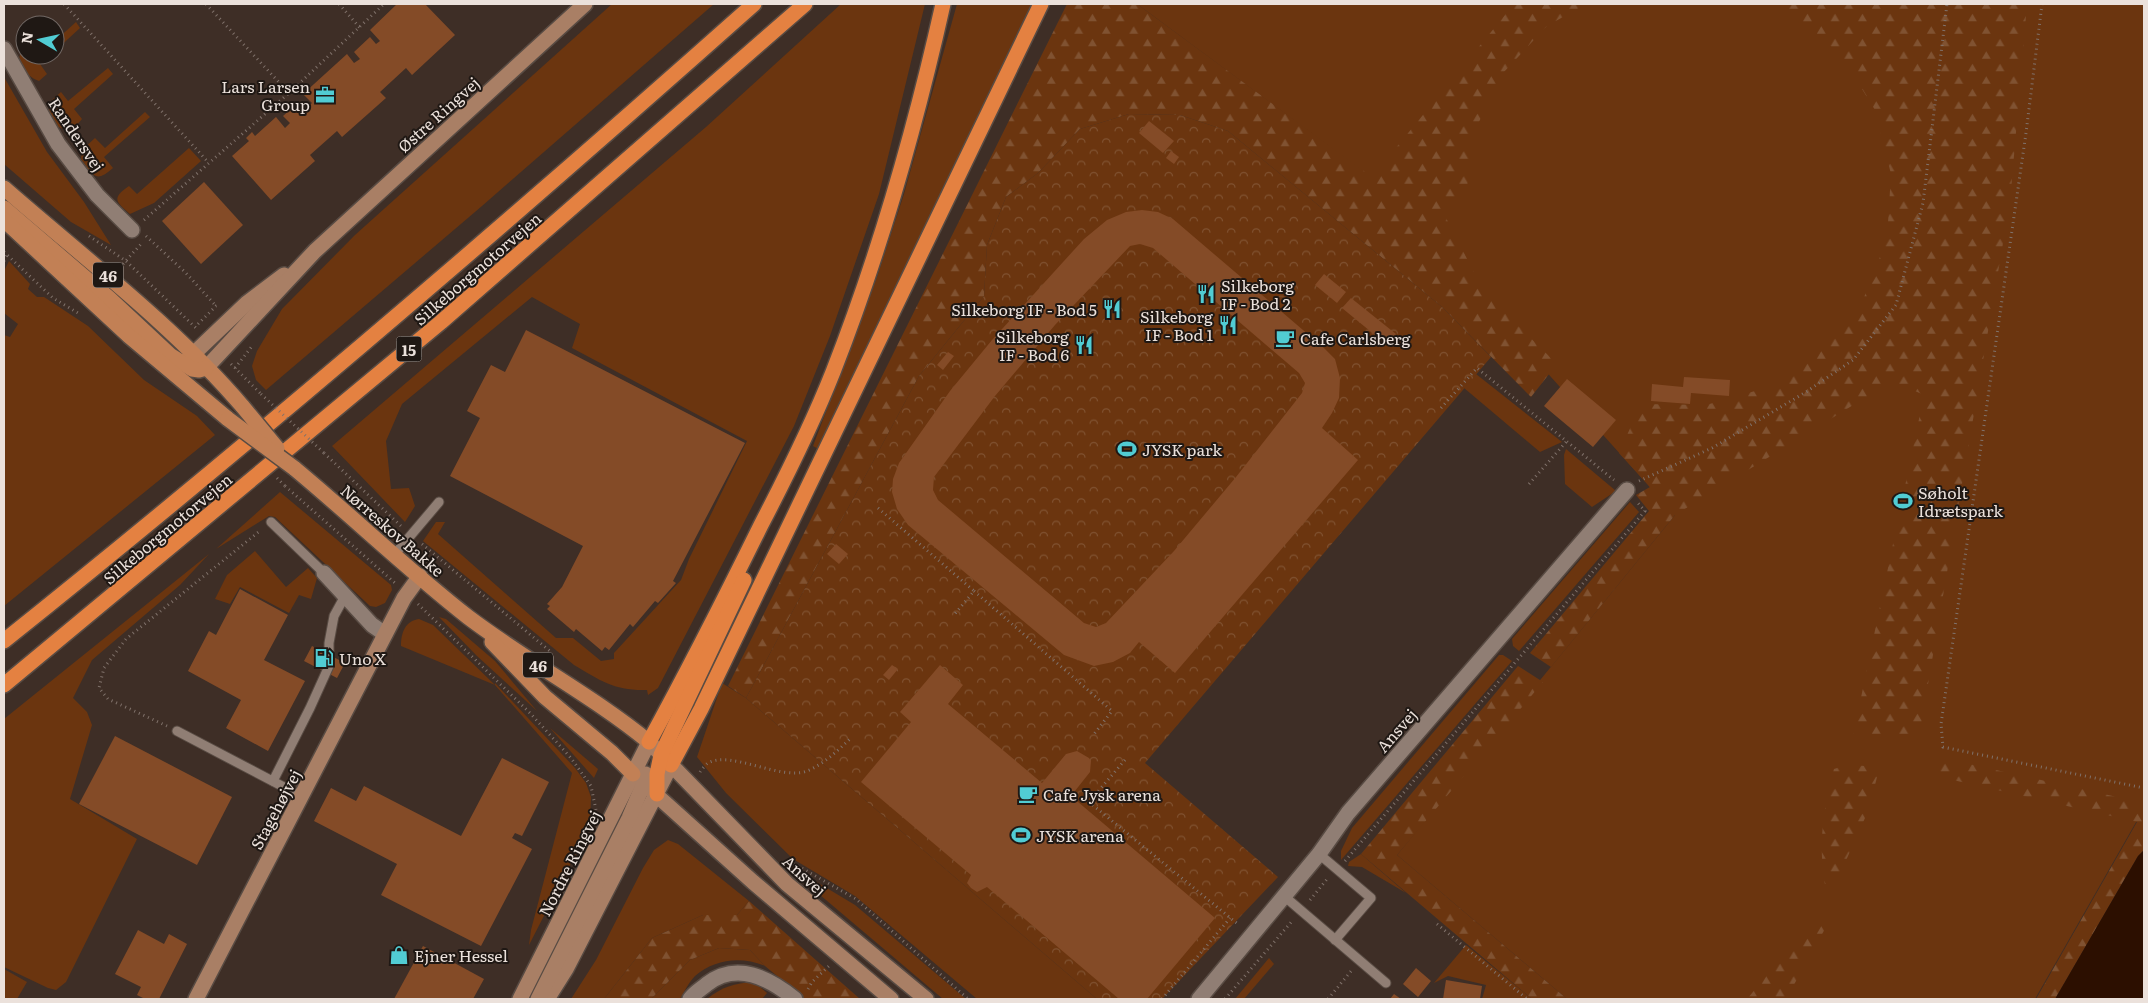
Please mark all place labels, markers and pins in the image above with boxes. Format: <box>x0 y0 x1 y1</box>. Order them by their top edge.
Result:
place label: Lars Larsen Group <box>221 74 310 116</box>
office icon: Lars Larsen Group <box>314 84 336 106</box>
place label: Silkeborg IF - Bod 2 <box>1221 273 1294 315</box>
restaurant icon: Silkeborg IF - Bod 2 <box>1195 283 1217 305</box>
place label: Silkeborg IF - Bod 5 <box>951 297 1097 321</box>
restaurant icon: Silkeborg IF - Bod 5 <box>1101 298 1123 320</box>
place label: Silkeborg IF - Bod 1 <box>1140 304 1213 346</box>
restaurant icon: Silkeborg IF - Bod 1 <box>1217 314 1239 336</box>
place label: Silkeborg IF - Bod 6 <box>996 324 1069 366</box>
place label: Cafe Carlsberg <box>1300 326 1411 350</box>
cafe icon: Cafe Carlsberg <box>1274 327 1296 349</box>
restaurant icon: Silkeborg IF - Bod 6 <box>1073 334 1095 356</box>
place label: JYSK park <box>1142 437 1222 461</box>
sports icon: JYSK park <box>1116 438 1138 460</box>
place label: Søholt Idrætspark <box>1918 480 2003 522</box>
sports icon: Søholt Idrætspark <box>1892 490 1914 512</box>
place label: Uno X <box>339 646 387 670</box>
fuel station icon: Uno X <box>313 647 335 669</box>
place label: Cafe Jysk arena <box>1043 782 1161 806</box>
cafe icon: Cafe Jysk arena <box>1017 783 1039 805</box>
place label: JYSK arena <box>1036 823 1124 847</box>
sports icon: JYSK arena <box>1010 824 1032 846</box>
place label: Ejner Hessel <box>414 943 508 967</box>
shop icon: Ejner Hessel <box>388 944 410 966</box>

